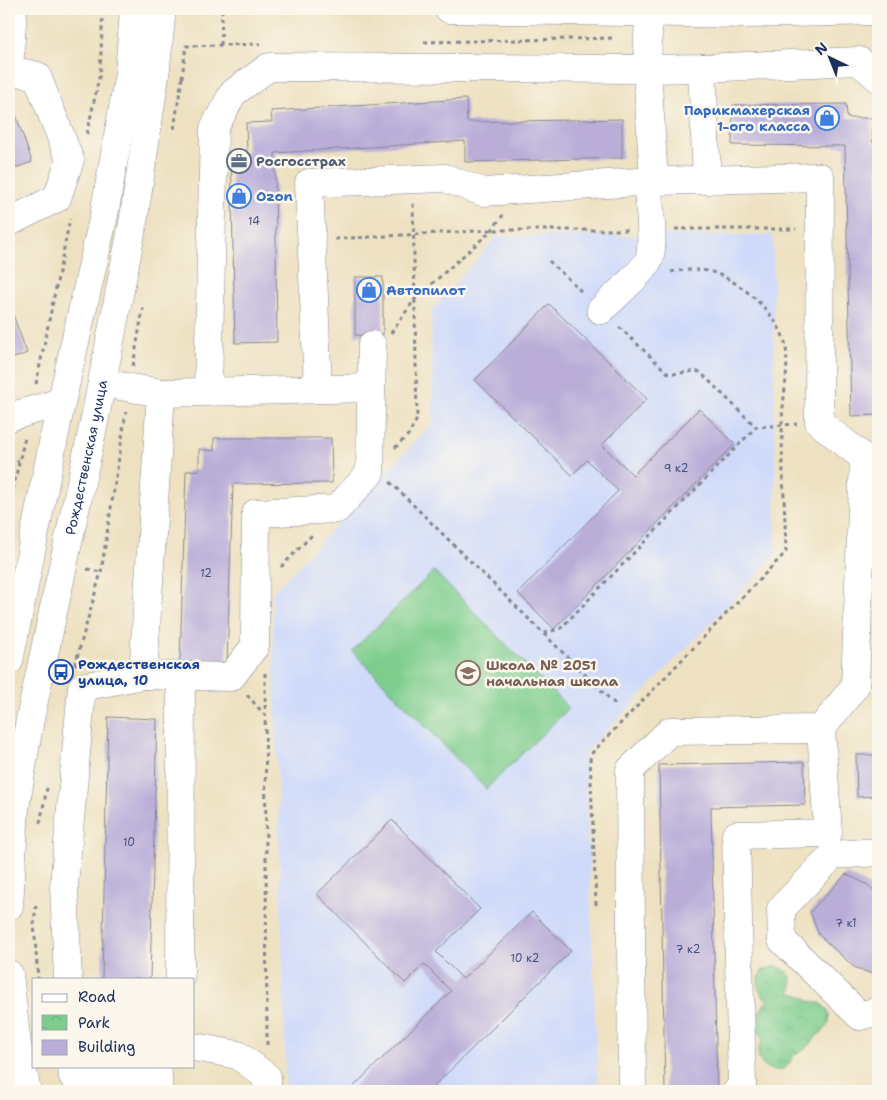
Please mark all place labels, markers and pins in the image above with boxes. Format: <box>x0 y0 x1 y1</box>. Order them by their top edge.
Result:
place label: Парикмахерская 1-ого класса <box>684 101 810 135</box>
shop icon: Парикмахерская 1-ого класса <box>814 105 840 131</box>
office icon: Росгосстрах <box>226 148 252 174</box>
place label: Росгосстрах <box>256 152 346 170</box>
shop icon: Ozon <box>226 183 252 209</box>
place label: Ozon <box>256 187 293 205</box>
shop icon: Автопилот <box>356 277 382 303</box>
place label: Автопилот <box>386 281 466 299</box>
place label: Рождественская улица, 10 <box>78 655 200 689</box>
place label: Школа № 2051 начальная школа <box>486 656 619 690</box>
bus stop icon: Рождественская улица, 10 <box>48 659 74 685</box>
school or university icon: Школа № 2051 начальная школа <box>455 660 481 686</box>

